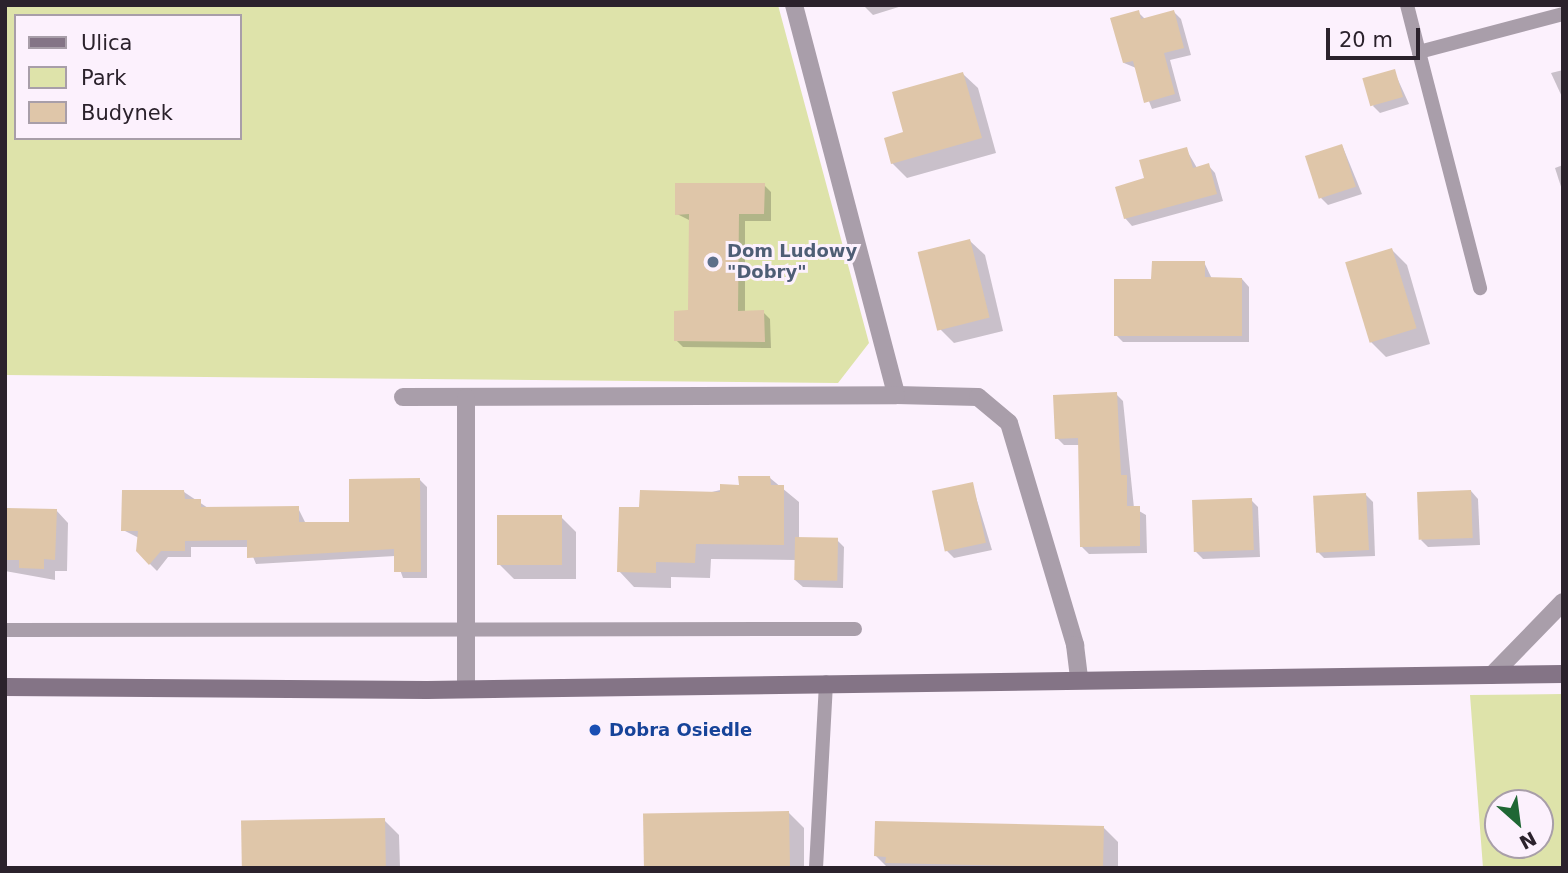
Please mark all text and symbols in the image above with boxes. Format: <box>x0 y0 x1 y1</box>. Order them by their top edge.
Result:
legend <box>14 14 242 140</box>
scale bar <box>1330 14 1424 58</box>
text: 20 m <box>1339 28 1393 52</box>
text: Ulica <box>81 31 132 55</box>
text: Park <box>81 66 126 90</box>
text: Budynek <box>81 101 173 125</box>
place label: Dom Ludowy "Dobry" <box>727 241 857 284</box>
marker: Dom Ludowy "Dobry" <box>705 254 721 270</box>
place label: Dobra Osiedle <box>609 719 752 741</box>
marker: Dobra Osiedle <box>587 722 603 738</box>
north arrow <box>1484 789 1554 859</box>
text: N <box>1516 827 1540 854</box>

